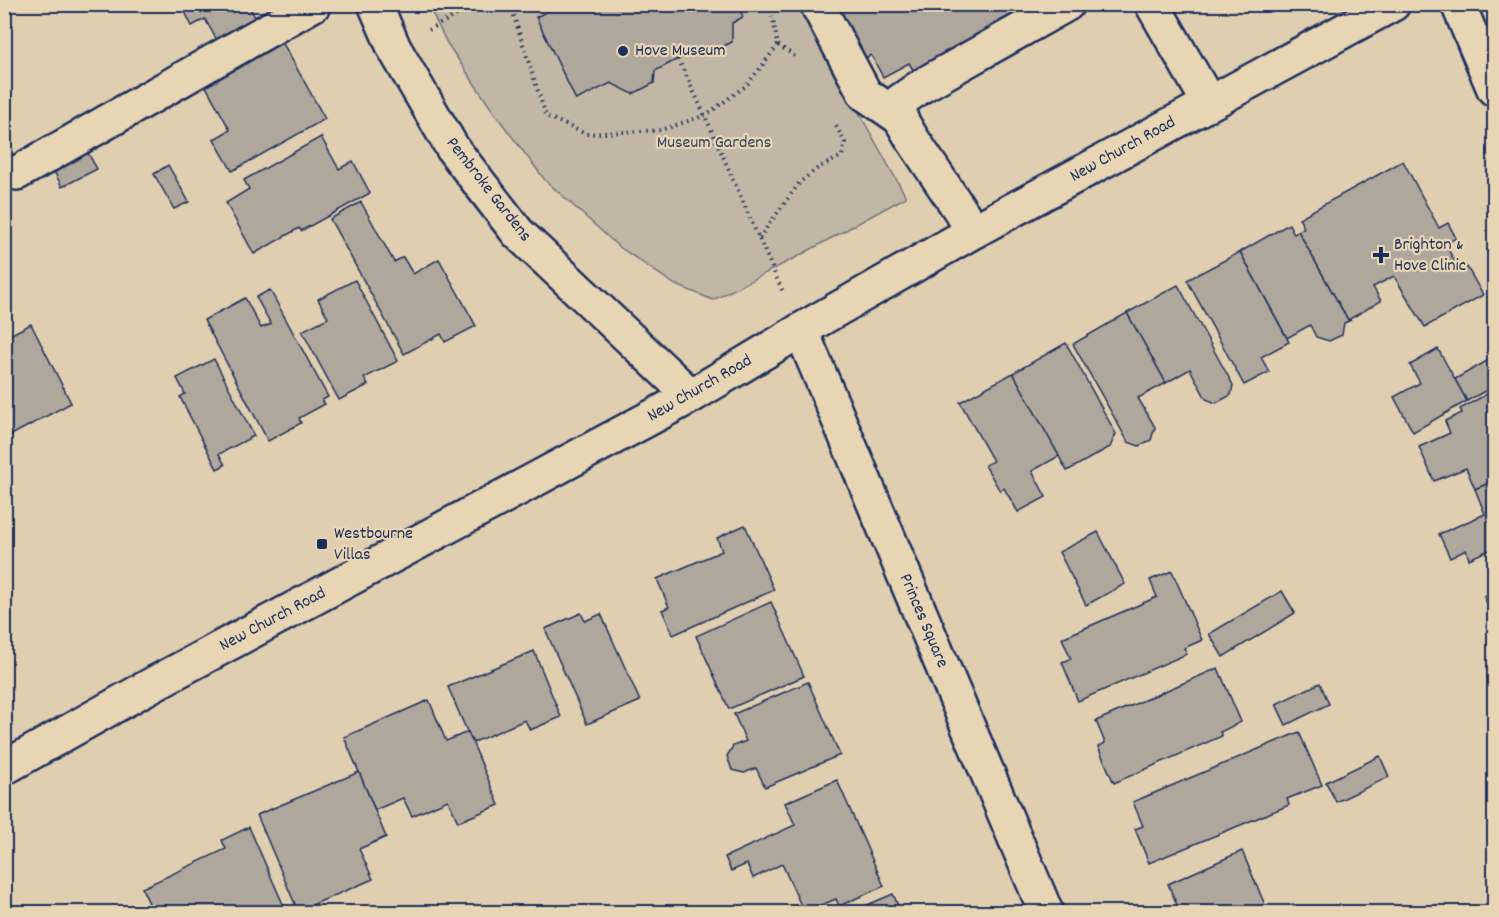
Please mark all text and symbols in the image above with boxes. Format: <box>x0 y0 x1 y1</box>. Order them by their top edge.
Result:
place label: Hove Museum <box>635 39 726 64</box>
marker: Hove Museum <box>616 44 630 58</box>
street label: New Church Road <box>1066 111 1180 189</box>
park label: Museum Gardens <box>657 131 771 156</box>
street label: Pembroke Gardens <box>439 132 537 248</box>
place label: Brighton & Hove Clinic <box>1394 233 1466 279</box>
marker: Brighton & Hove Clinic <box>1372 246 1390 264</box>
street label: New Church Road <box>643 349 757 429</box>
place label: Westbourne Villas <box>334 522 413 568</box>
marker: Westbourne Villas <box>315 537 329 551</box>
street label: Princes Square <box>892 570 954 672</box>
street label: New Church Road <box>215 581 331 659</box>

